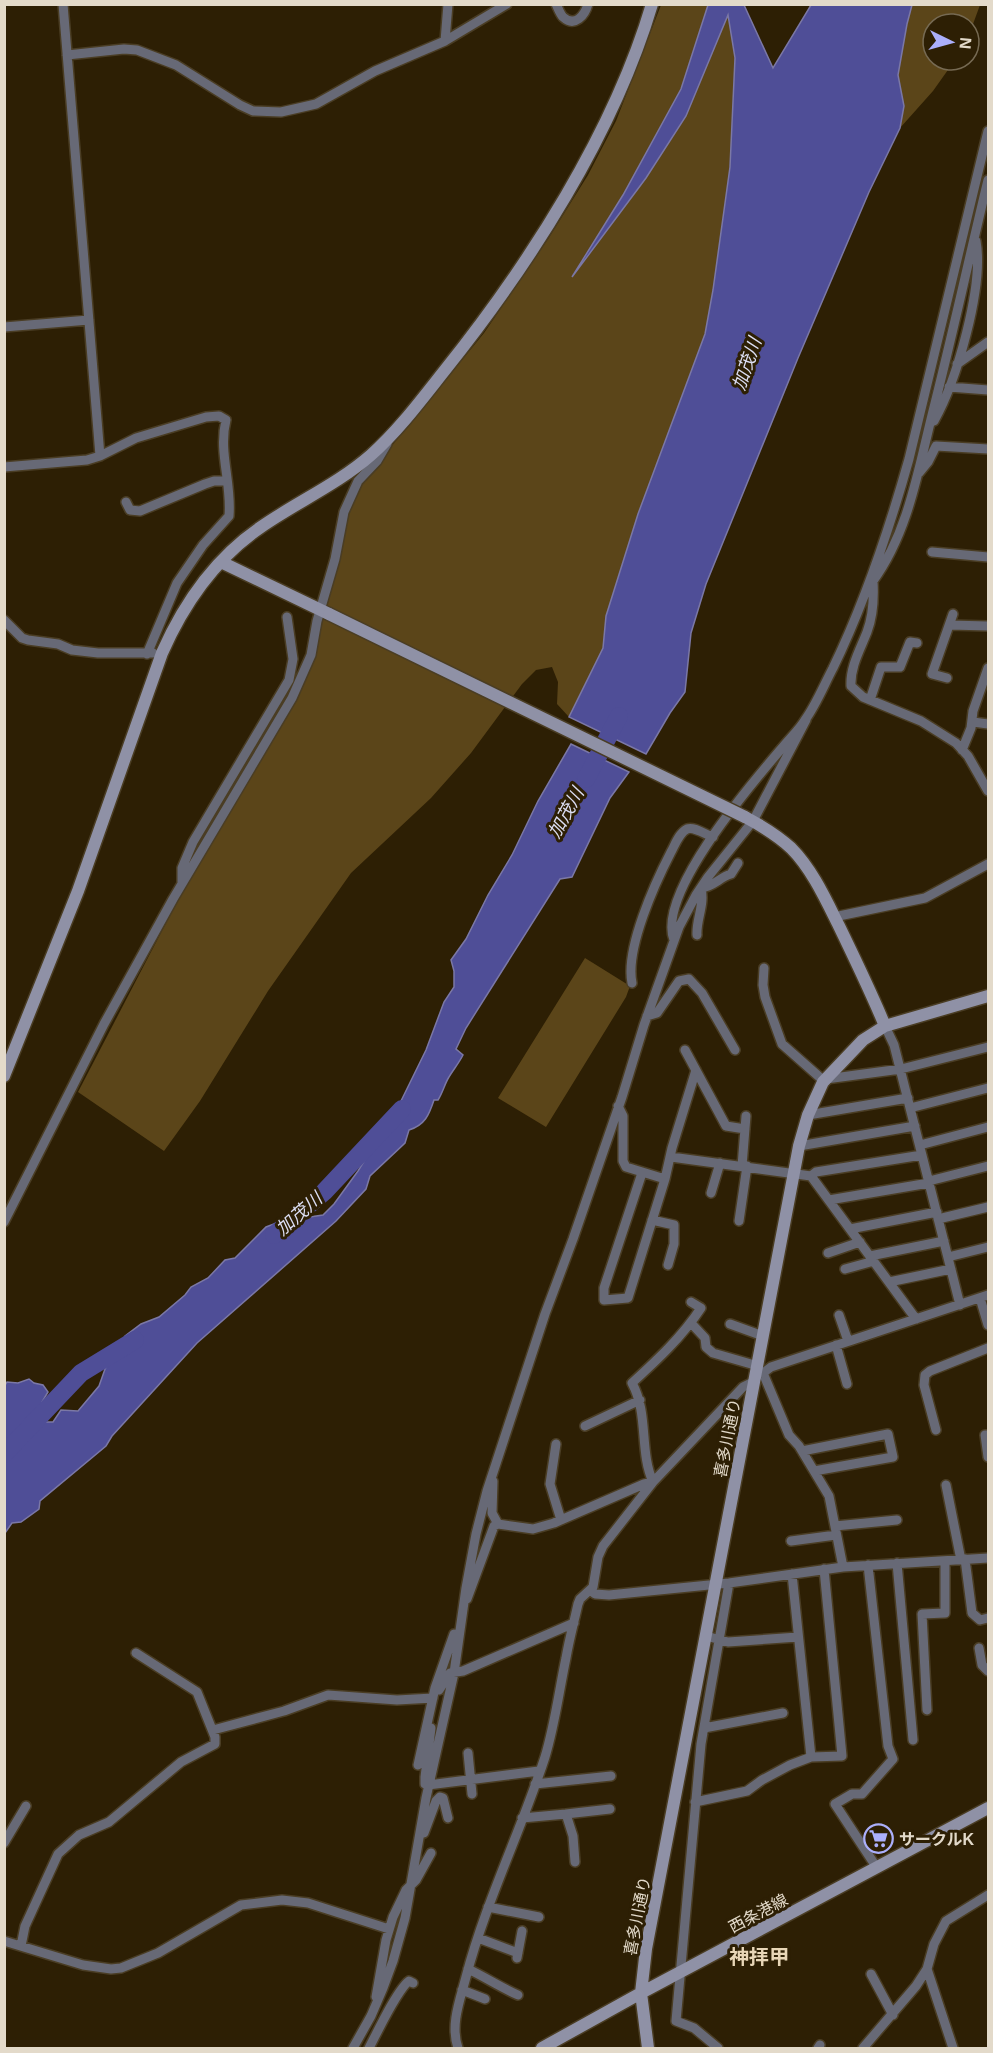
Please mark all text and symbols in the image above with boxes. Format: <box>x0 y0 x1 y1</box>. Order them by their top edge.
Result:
north arrow <box>921 12 981 72</box>
text: N <box>956 37 974 50</box>
water label: 加茂川 <box>729 333 766 393</box>
water label: 加茂川 <box>544 783 589 841</box>
water label: 加茂川 <box>272 1187 327 1239</box>
street label: 喜多川通り <box>712 1397 743 1479</box>
supermarket icon: サークルK <box>862 1823 894 1855</box>
place label: サークルK <box>899 1831 975 1848</box>
street label: 喜多川通り <box>622 1875 653 1957</box>
street label: 西条港線 <box>726 1891 790 1936</box>
district label: 神拝甲 <box>729 1946 789 1968</box>

